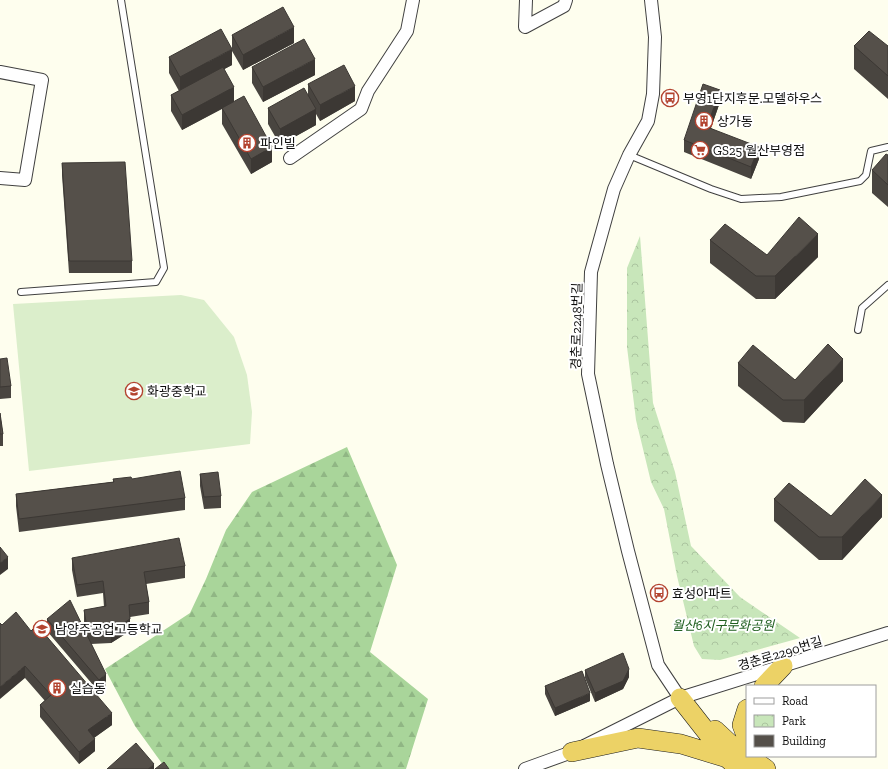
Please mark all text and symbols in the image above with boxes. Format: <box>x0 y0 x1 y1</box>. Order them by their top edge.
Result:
bus stop icon: 부영1단지후문.모델하우스 <box>660 88 680 108</box>
place label: 부영1단지후문.모델하우스 <box>683 91 822 106</box>
building icon: 상가동 <box>694 111 714 131</box>
place label: 상가동 <box>717 114 753 129</box>
building icon: 파인빌 <box>237 133 257 153</box>
place label: 파인빌 <box>260 136 296 151</box>
supermarket icon: GS25 월산부영점 <box>690 140 710 160</box>
place label: GS25 월산부영점 <box>713 143 805 158</box>
street label: 경춘로2248번길 <box>568 282 585 370</box>
school or university icon: 화광중학교 <box>124 381 144 401</box>
place label: 화광중학교 <box>147 384 207 399</box>
bus stop icon: 효성아파트 <box>649 583 669 603</box>
place label: 효성아파트 <box>672 586 732 601</box>
park label: 월산6지구문화공원 <box>672 618 775 633</box>
school or university icon: 남양주공업고등학교 <box>32 619 52 639</box>
place label: 남양주공업고등학교 <box>55 622 163 637</box>
street label: 경춘로2290번길 <box>736 634 824 673</box>
building icon: 실습동 <box>47 678 67 698</box>
place label: 실습동 <box>70 681 106 696</box>
legend <box>746 685 876 757</box>
text: Road <box>782 694 808 708</box>
text: Park <box>782 714 807 728</box>
text: Building <box>782 734 826 748</box>

